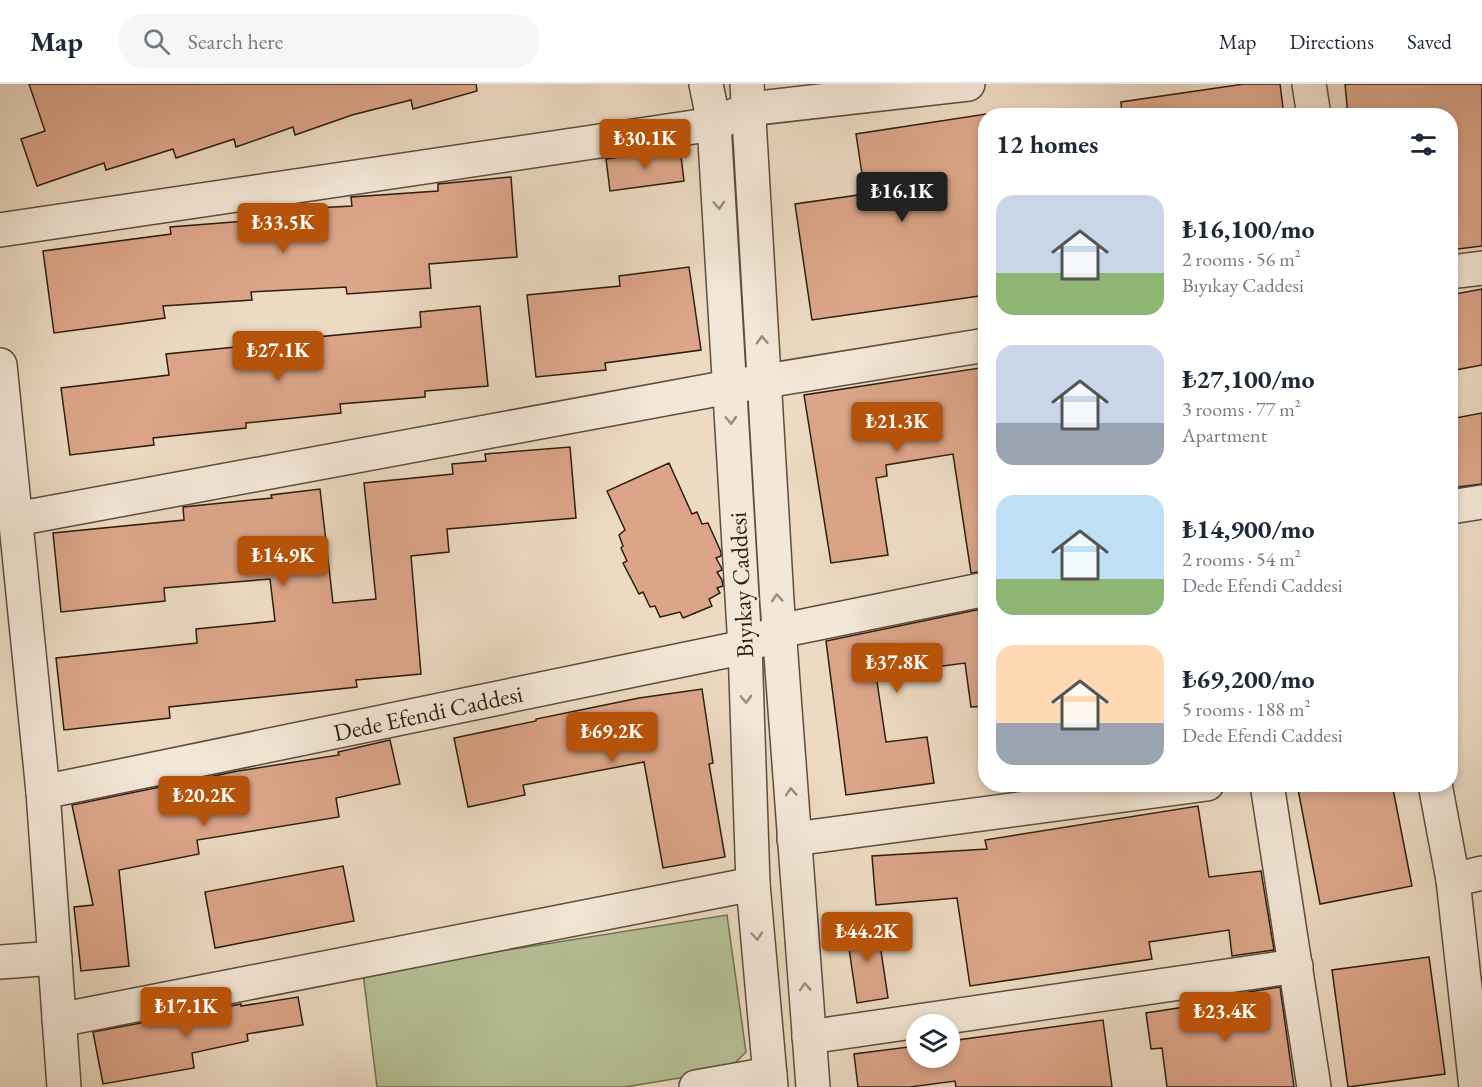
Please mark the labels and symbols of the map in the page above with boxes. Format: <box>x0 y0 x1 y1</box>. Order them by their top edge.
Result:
pin: ₺30.1K <box>596 119 694 170</box>
pin: ₺16.1K <box>853 172 951 223</box>
one-way arrow <box>712 200 725 209</box>
pin: ₺33.5K <box>234 203 332 254</box>
pin: ₺27.1K <box>229 331 327 382</box>
one-way arrow <box>755 336 768 345</box>
pin: ₺21.3K <box>848 402 946 453</box>
one-way arrow <box>725 416 738 425</box>
street label: Bıyıkay Caddesi <box>722 511 760 659</box>
pin: ₺14.9K <box>234 536 332 587</box>
one-way arrow <box>770 593 783 602</box>
pin: ₺37.8K <box>848 643 946 694</box>
street label: Dede Efendi Caddesi <box>330 678 526 748</box>
one-way arrow <box>740 694 753 703</box>
pin: ₺69.2K <box>563 712 661 763</box>
pin: ₺20.2K <box>155 776 253 827</box>
one-way arrow <box>785 788 798 797</box>
pin: ₺44.2K <box>818 912 916 963</box>
one-way arrow <box>750 931 763 940</box>
one-way arrow <box>799 982 812 991</box>
pin: ₺17.1K <box>137 987 235 1038</box>
pin: ₺23.4K <box>1176 992 1274 1043</box>

